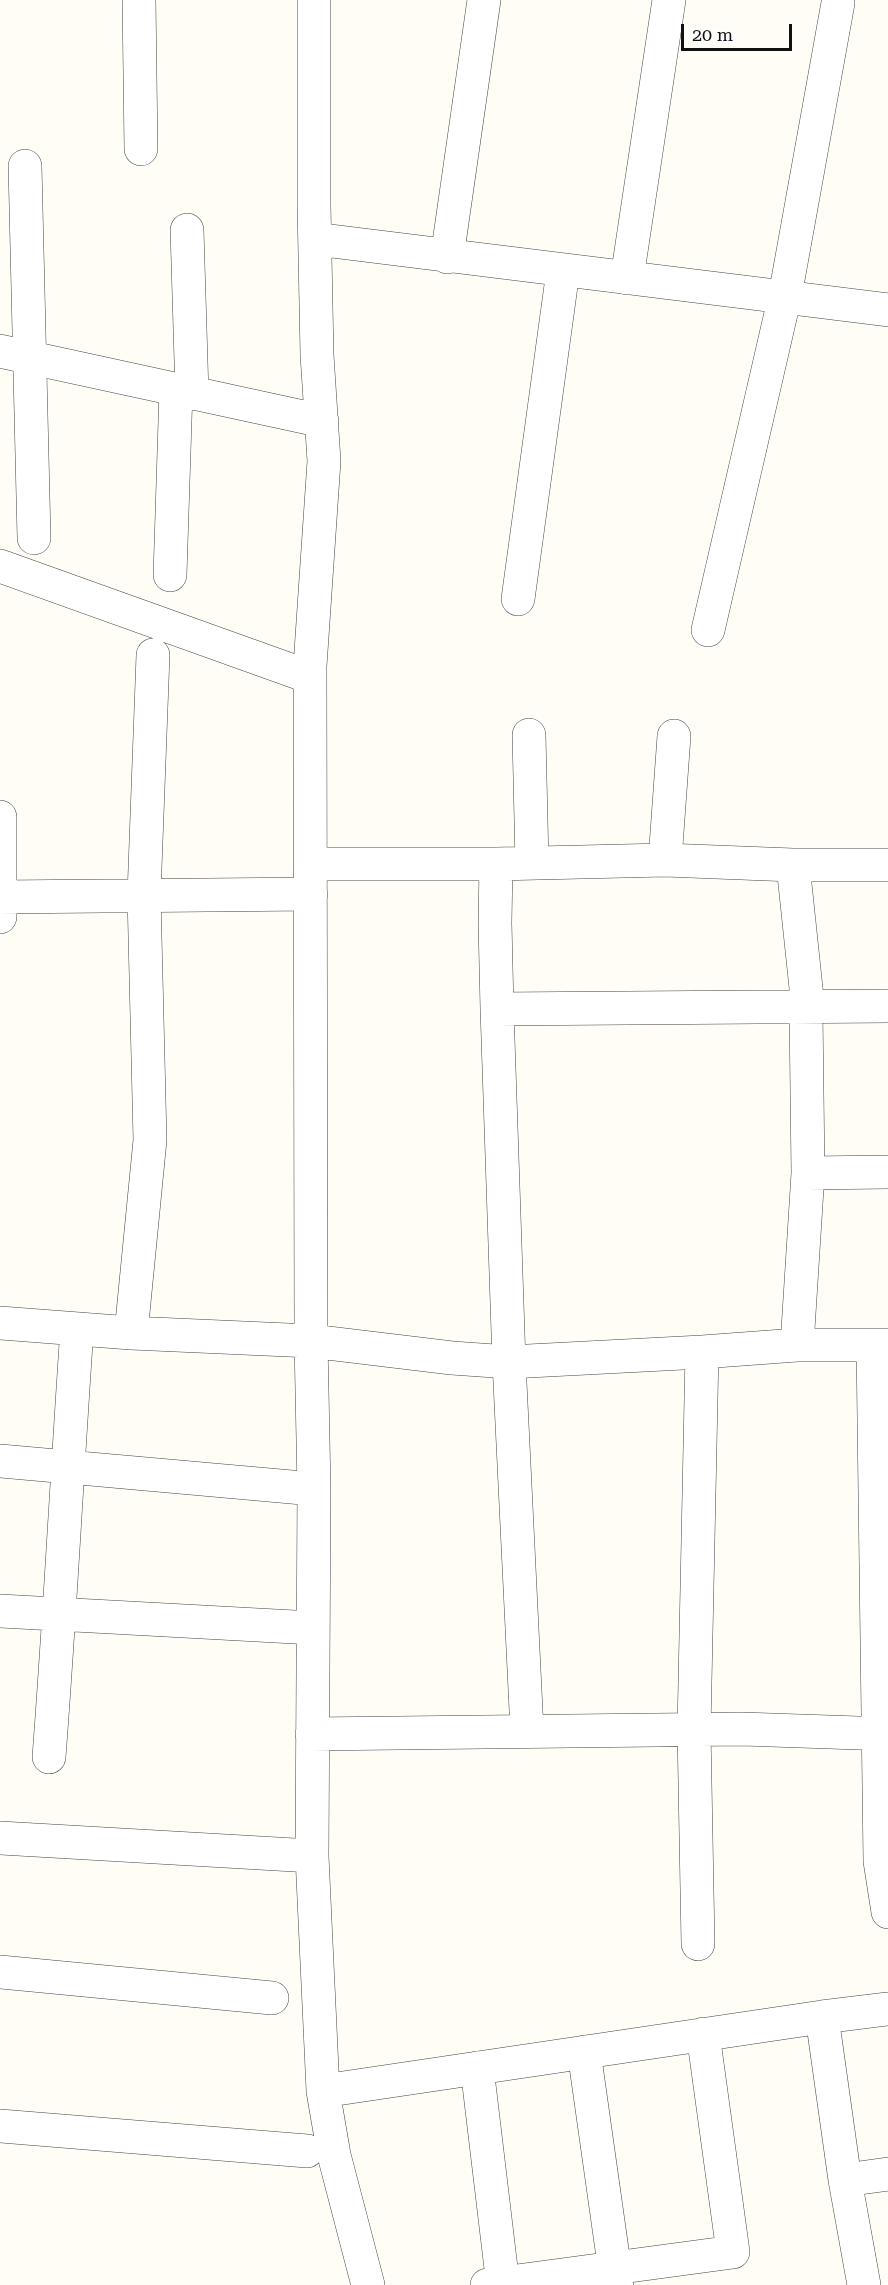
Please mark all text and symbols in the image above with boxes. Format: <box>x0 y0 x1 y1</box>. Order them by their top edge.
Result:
scale bar <box>684 12 795 50</box>
text: 20 m <box>692 24 733 45</box>

